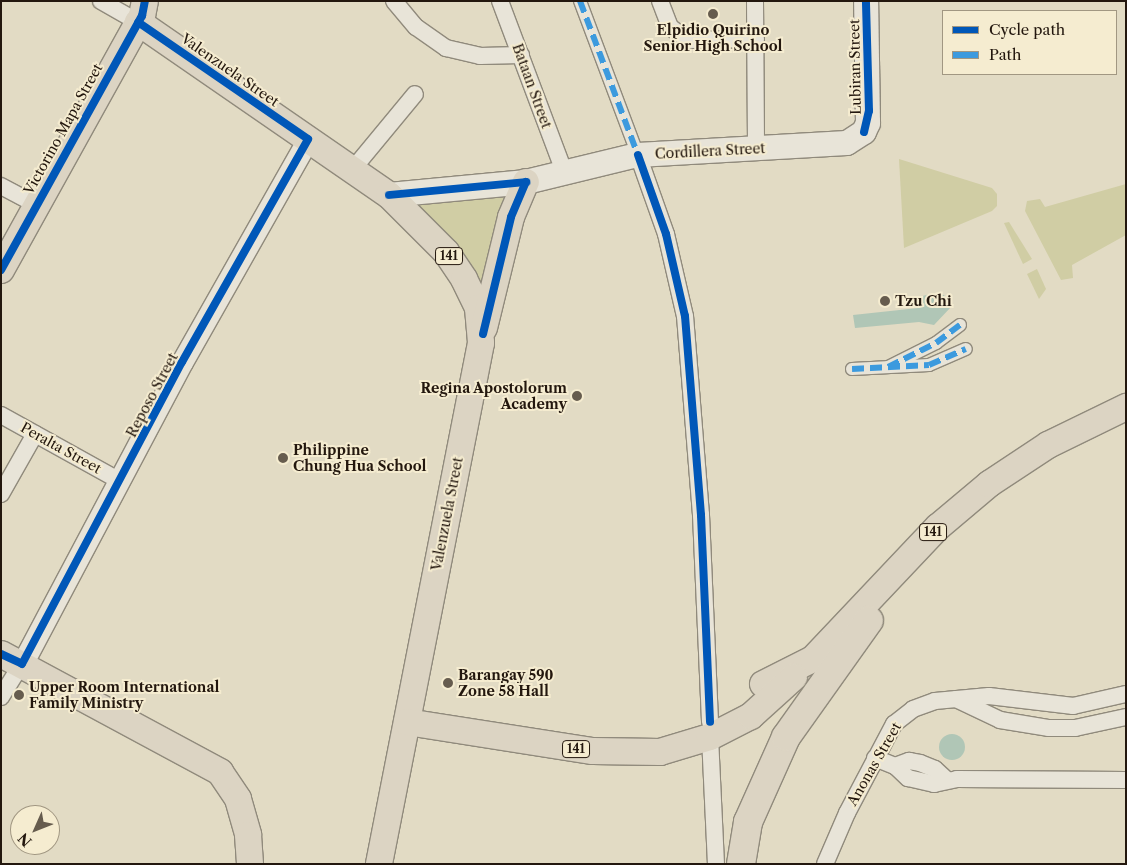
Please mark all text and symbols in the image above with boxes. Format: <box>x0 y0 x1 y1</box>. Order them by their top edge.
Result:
marker: Elpidio Quirino Senior High School <box>707 8 719 20</box>
legend <box>942 10 1117 75</box>
street label: Lubiran Street <box>846 19 864 115</box>
text: Cycle path <box>989 20 1065 39</box>
place label: Elpidio Quirino Senior High School <box>643 22 783 54</box>
street label: Valenzuela Street <box>178 30 282 110</box>
street label: Bataan Street <box>509 41 555 131</box>
text: Path <box>989 45 1021 64</box>
street label: Victorino Mapa Street <box>20 61 106 197</box>
street label: Cordillera Street <box>654 140 766 162</box>
road number: 141 <box>434 247 464 266</box>
place label: Tzu Chi <box>895 293 952 309</box>
marker: Tzu Chi <box>879 295 891 307</box>
street label: Reposo Street <box>123 350 181 440</box>
place label: Regina Apostolorum Academy <box>420 380 567 412</box>
marker: Regina Apostolorum Academy <box>571 390 583 402</box>
street label: Peralta Street <box>18 419 104 477</box>
place label: Philippine Chung Hua School <box>293 442 427 474</box>
marker: Philippine Chung Hua School <box>277 452 289 464</box>
street label: Valenzuela Street <box>428 456 466 572</box>
road number: 141 <box>918 522 948 542</box>
place label: Barangay 590 Zone 58 Hall <box>458 667 554 700</box>
marker: Barangay 590 Zone 58 Hall <box>442 677 454 689</box>
place label: Upper Room International Family Ministry <box>29 679 220 712</box>
marker: Upper Room International Family Ministry <box>13 689 25 701</box>
street label: Anonas Street <box>843 719 905 809</box>
road number: 141 <box>561 740 591 759</box>
north arrow <box>10 805 60 855</box>
text: N <box>14 829 36 850</box>

